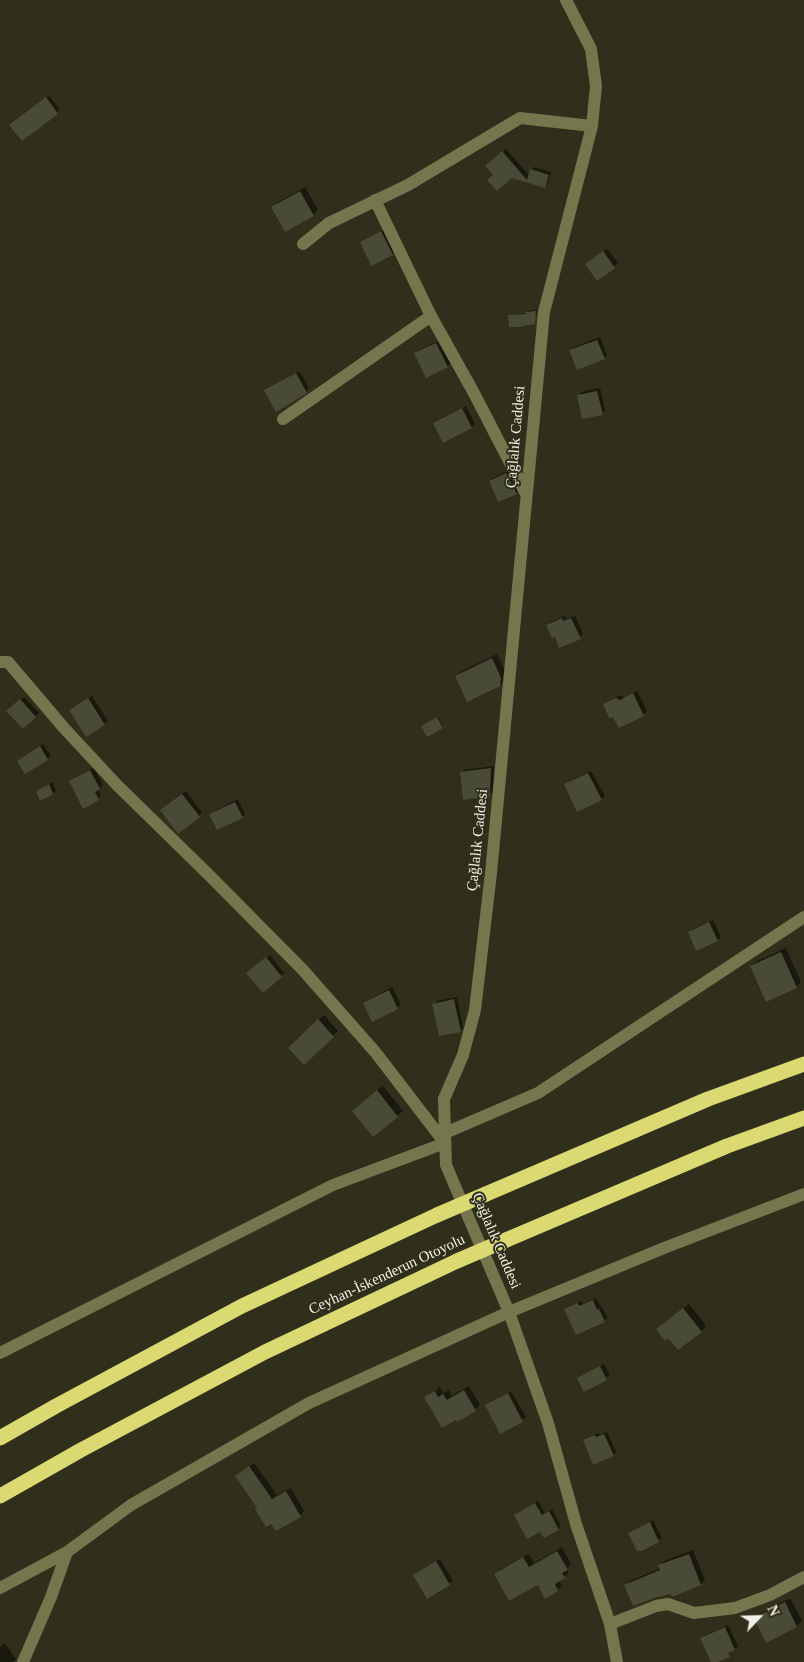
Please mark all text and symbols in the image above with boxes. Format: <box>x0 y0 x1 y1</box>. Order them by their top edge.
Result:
street label: Çağlalık Caddesi <box>503 385 529 489</box>
street label: Çağlalık Caddesi <box>464 788 492 892</box>
street label: Çağlalık Caddesi <box>468 1190 524 1292</box>
street label: Ceyhan-İskenderun Otoyolu <box>306 1231 468 1319</box>
north arrow <box>734 1592 784 1642</box>
text: N <box>764 1603 782 1618</box>

